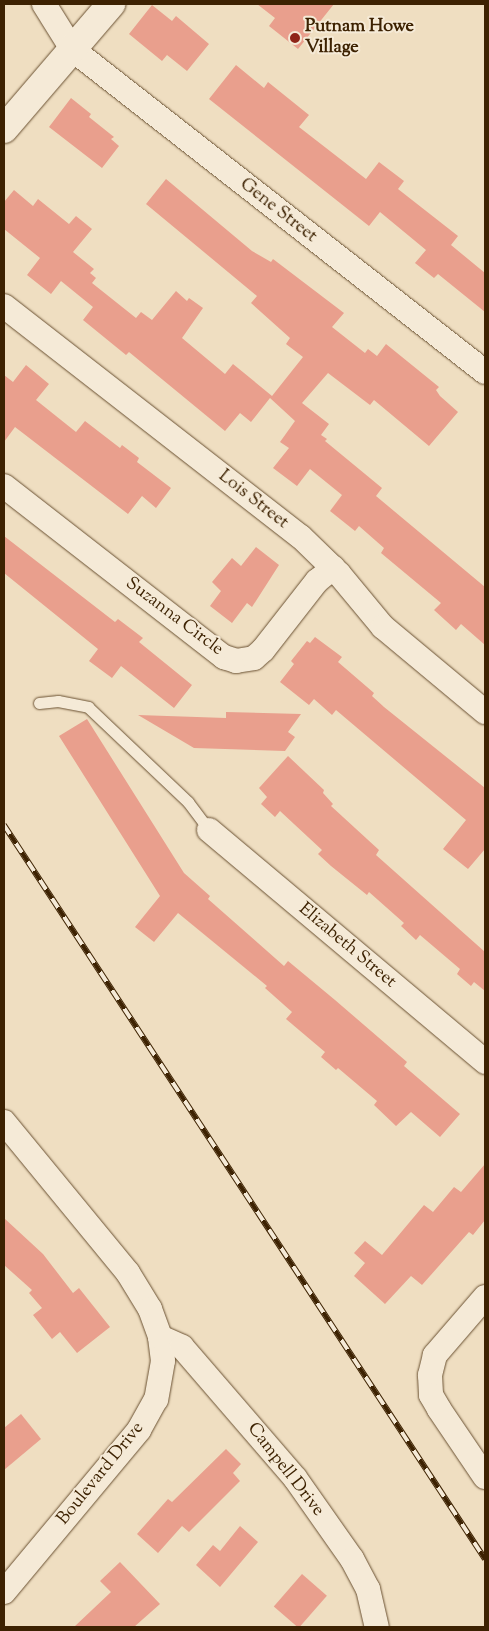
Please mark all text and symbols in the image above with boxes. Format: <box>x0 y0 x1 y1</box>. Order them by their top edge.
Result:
place label: Putnam Howe Village <box>305 17 414 59</box>
marker: Putnam Howe Village <box>289 32 301 44</box>
street label: Gene Street <box>235 174 321 248</box>
street label: Lois Street <box>214 466 292 534</box>
street label: Suzanna Circle <box>121 573 227 661</box>
street label: Elizabeth Street <box>294 899 400 993</box>
street label: Boulevard Drive <box>53 1418 149 1530</box>
street label: Campell Drive <box>242 1419 328 1521</box>

